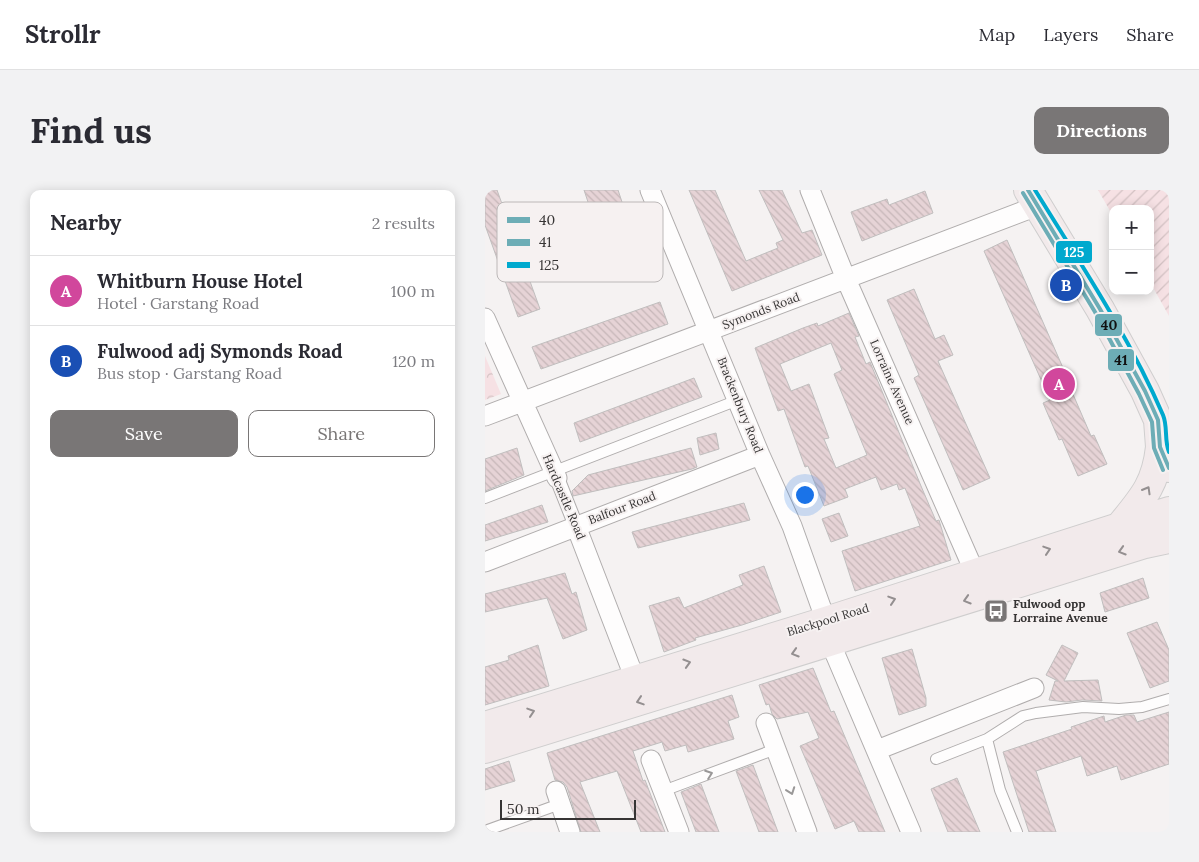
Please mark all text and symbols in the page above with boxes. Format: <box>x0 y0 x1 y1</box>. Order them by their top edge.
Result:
text: Strollr <box>25 19 100 50</box>
text: Map <box>979 23 1015 46</box>
text: Layers <box>1043 23 1098 46</box>
text: Share <box>1126 23 1174 46</box>
button: Directions <box>1034 107 1169 154</box>
text: Find us <box>30 108 152 153</box>
legend <box>497 202 663 282</box>
map controls <box>1109 205 1154 295</box>
button: + <box>1109 205 1154 250</box>
text: Nearby <box>50 209 121 236</box>
text: 40 <box>539 211 555 229</box>
text: 2 results <box>372 213 435 233</box>
text: 41 <box>539 233 552 251</box>
line badge: 125 <box>1055 240 1093 264</box>
text: 125 <box>1064 243 1085 261</box>
button: − <box>1109 250 1154 295</box>
text: 125 <box>539 256 559 274</box>
pin: B <box>1050 266 1082 304</box>
text: Whitburn House Hotel <box>97 269 303 293</box>
text: A <box>61 281 71 301</box>
text: 100 m <box>391 281 435 301</box>
street label: Symonds Road <box>720 289 802 332</box>
text: Hotel · Garstang Road <box>97 293 259 313</box>
line badge: 40 <box>1094 313 1123 337</box>
text: 40 <box>1101 316 1117 334</box>
street label: Lorraine Avenue <box>867 337 918 427</box>
text: Fulwood adj Symonds Road <box>97 339 343 363</box>
line badge: 41 <box>1107 348 1135 372</box>
text: B <box>61 351 71 371</box>
text: 120 m <box>392 351 435 371</box>
text: 41 <box>1114 351 1128 369</box>
street label: Brackenbury Road <box>714 355 767 455</box>
text: Bus stop · Garstang Road <box>97 363 282 383</box>
pin: A <box>1043 365 1075 403</box>
button: Save <box>50 410 238 457</box>
button: Share <box>248 410 435 457</box>
street label: Hardcastle Road <box>540 452 589 542</box>
your location <box>792 482 818 508</box>
one-way arrow <box>1141 486 1151 495</box>
street label: Balfour Road <box>586 488 658 527</box>
one-way arrow <box>1042 545 1050 555</box>
one-way arrow <box>1118 546 1127 556</box>
one-way arrow <box>963 594 971 604</box>
one-way arrow <box>887 595 896 605</box>
place label: Fulwood opp Lorraine Avenue <box>1013 596 1108 625</box>
bus stop icon: Fulwood opp Lorraine Avenue <box>983 598 1009 624</box>
street label: Blackpool Road <box>785 600 871 639</box>
one-way arrow <box>791 647 799 657</box>
one-way arrow <box>682 659 690 669</box>
one-way arrow <box>636 696 644 706</box>
one-way arrow <box>527 707 535 717</box>
one-way arrow <box>704 770 713 780</box>
one-way arrow <box>785 786 795 794</box>
scale bar <box>500 797 636 820</box>
text: 50 m <box>507 800 540 818</box>

